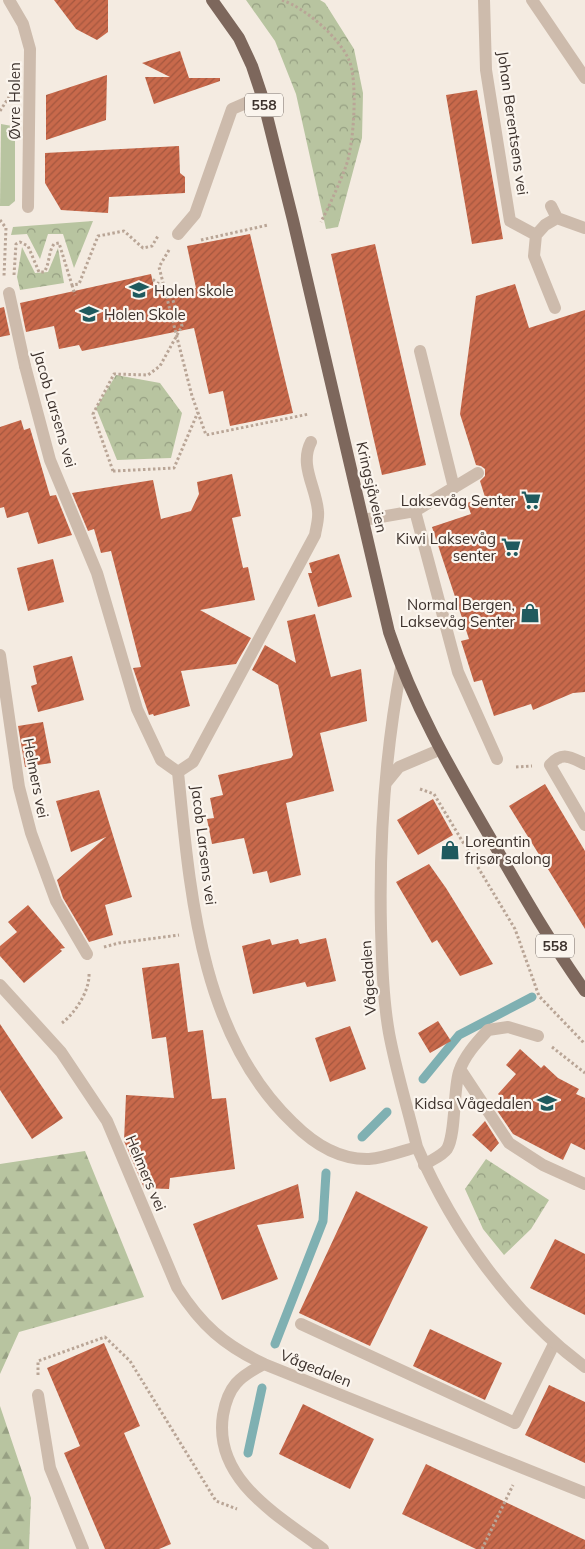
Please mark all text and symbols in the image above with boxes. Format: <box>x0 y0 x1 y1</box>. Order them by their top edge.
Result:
street label: Johan Berentsens vei <box>493 50 533 196</box>
street label: Øvre Holen <box>5 62 24 140</box>
road number: 558 <box>245 94 283 116</box>
school or university icon: Holen skole <box>128 279 150 301</box>
place label: Holen skole <box>154 281 234 300</box>
school or university icon: Holen Skole <box>78 303 100 325</box>
place label: Holen Skole <box>104 305 186 324</box>
street label: Jacob Larsens vei <box>29 348 81 470</box>
street label: Kringsjåveien <box>352 440 392 534</box>
supermarket icon: Laksevåg Senter <box>520 489 542 511</box>
place label: Laksevåg Senter <box>401 491 517 510</box>
place label: Kiwi Laksevåg senter <box>396 529 497 565</box>
supermarket icon: Kiwi Laksevåg senter <box>500 536 522 558</box>
place label: Normal Bergen, Laksevåg Senter <box>400 595 516 631</box>
shop icon: Normal Bergen, Laksevåg Senter <box>519 602 541 624</box>
street label: Helmers vei <box>19 736 53 820</box>
street label: Jacob Larsens vei <box>187 784 221 906</box>
place label: Loreantin frisør salong <box>465 832 551 868</box>
shop icon: Loreantin frisør salong <box>439 839 461 861</box>
road number: 558 <box>536 934 574 958</box>
street label: Vågedalen <box>356 940 380 1016</box>
school or university icon: Kidsa Vågedalen <box>536 1092 558 1114</box>
place label: Kidsa Vågedalen <box>414 1094 532 1113</box>
street label: Helmers vei <box>121 1132 171 1214</box>
street label: Vågedalen <box>278 1345 354 1391</box>

